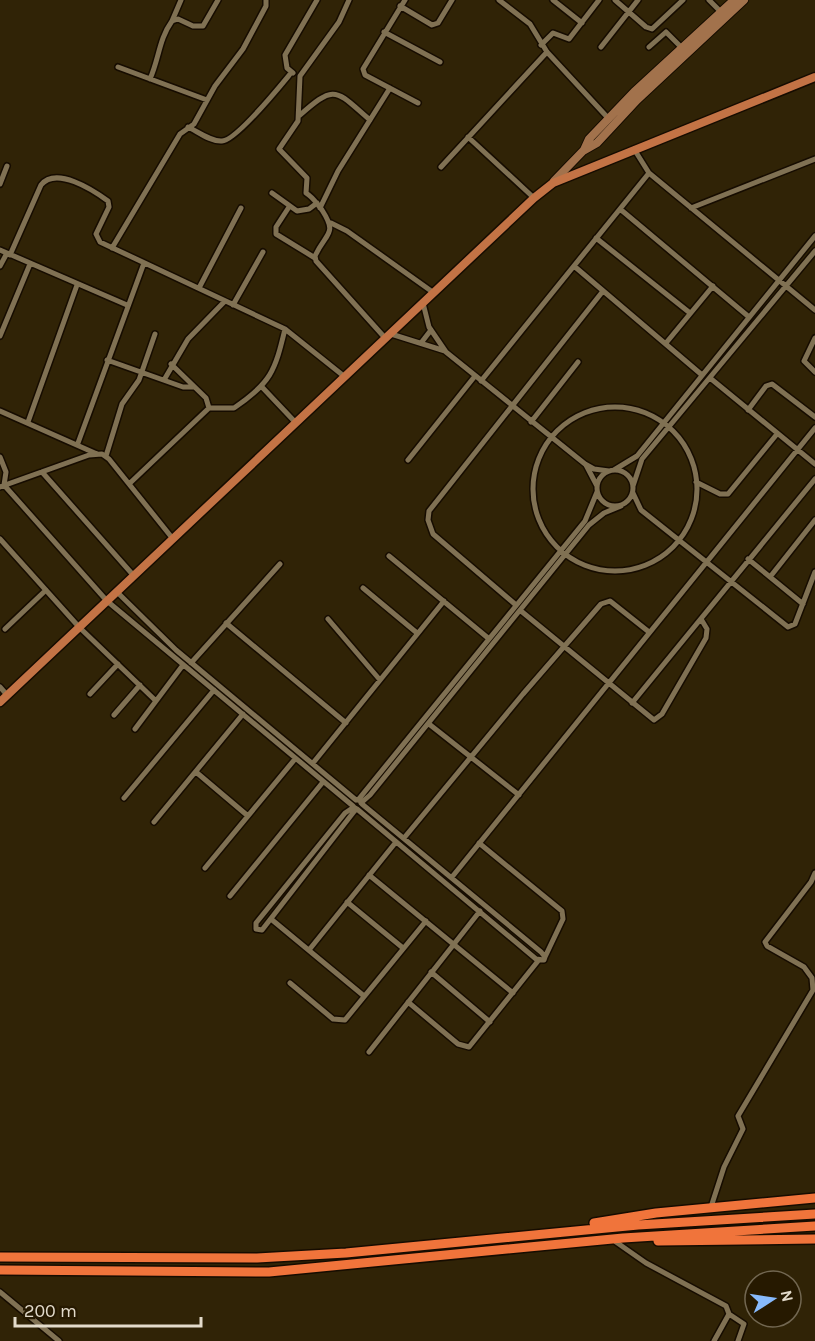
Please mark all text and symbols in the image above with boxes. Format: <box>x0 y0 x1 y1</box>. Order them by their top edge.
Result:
north arrow <box>743 1269 803 1329</box>
text: N <box>777 1288 798 1304</box>
scale bar <box>15 1290 201 1328</box>
text: 200 m <box>24 1300 77 1322</box>

